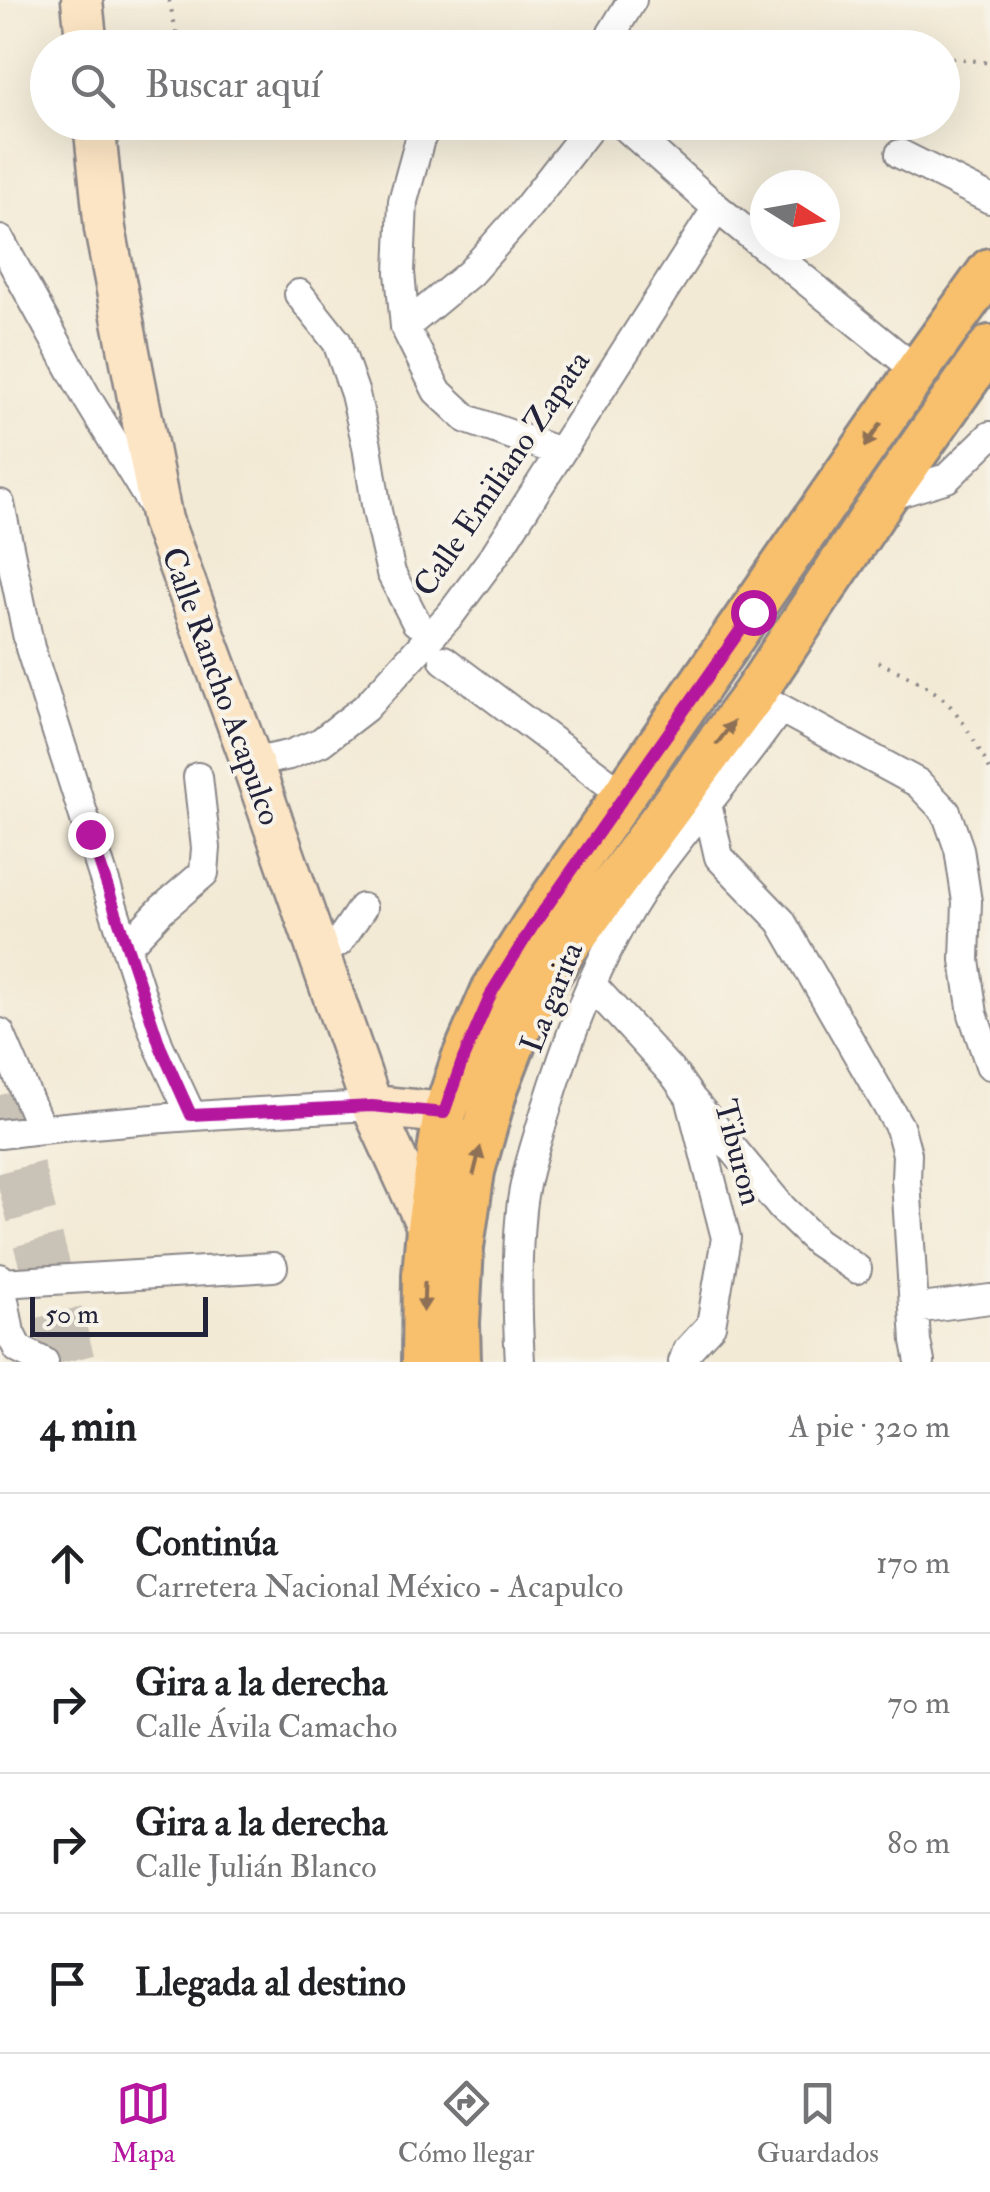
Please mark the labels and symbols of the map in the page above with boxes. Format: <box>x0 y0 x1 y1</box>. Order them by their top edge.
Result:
north arrow <box>750 170 840 260</box>
street label: Calle Emiliano Zapata <box>405 342 599 604</box>
one-way arrow <box>864 422 883 449</box>
street label: Calle Rancho Acapulco <box>152 542 290 831</box>
route start <box>731 590 777 636</box>
one-way arrow <box>715 720 735 746</box>
route end <box>68 812 114 858</box>
street label: La garita <box>512 935 592 1059</box>
street label: Tiburon <box>705 1095 771 1209</box>
one-way arrow <box>469 1145 485 1176</box>
one-way arrow <box>415 1281 431 1313</box>
scale bar <box>30 1292 208 1336</box>

